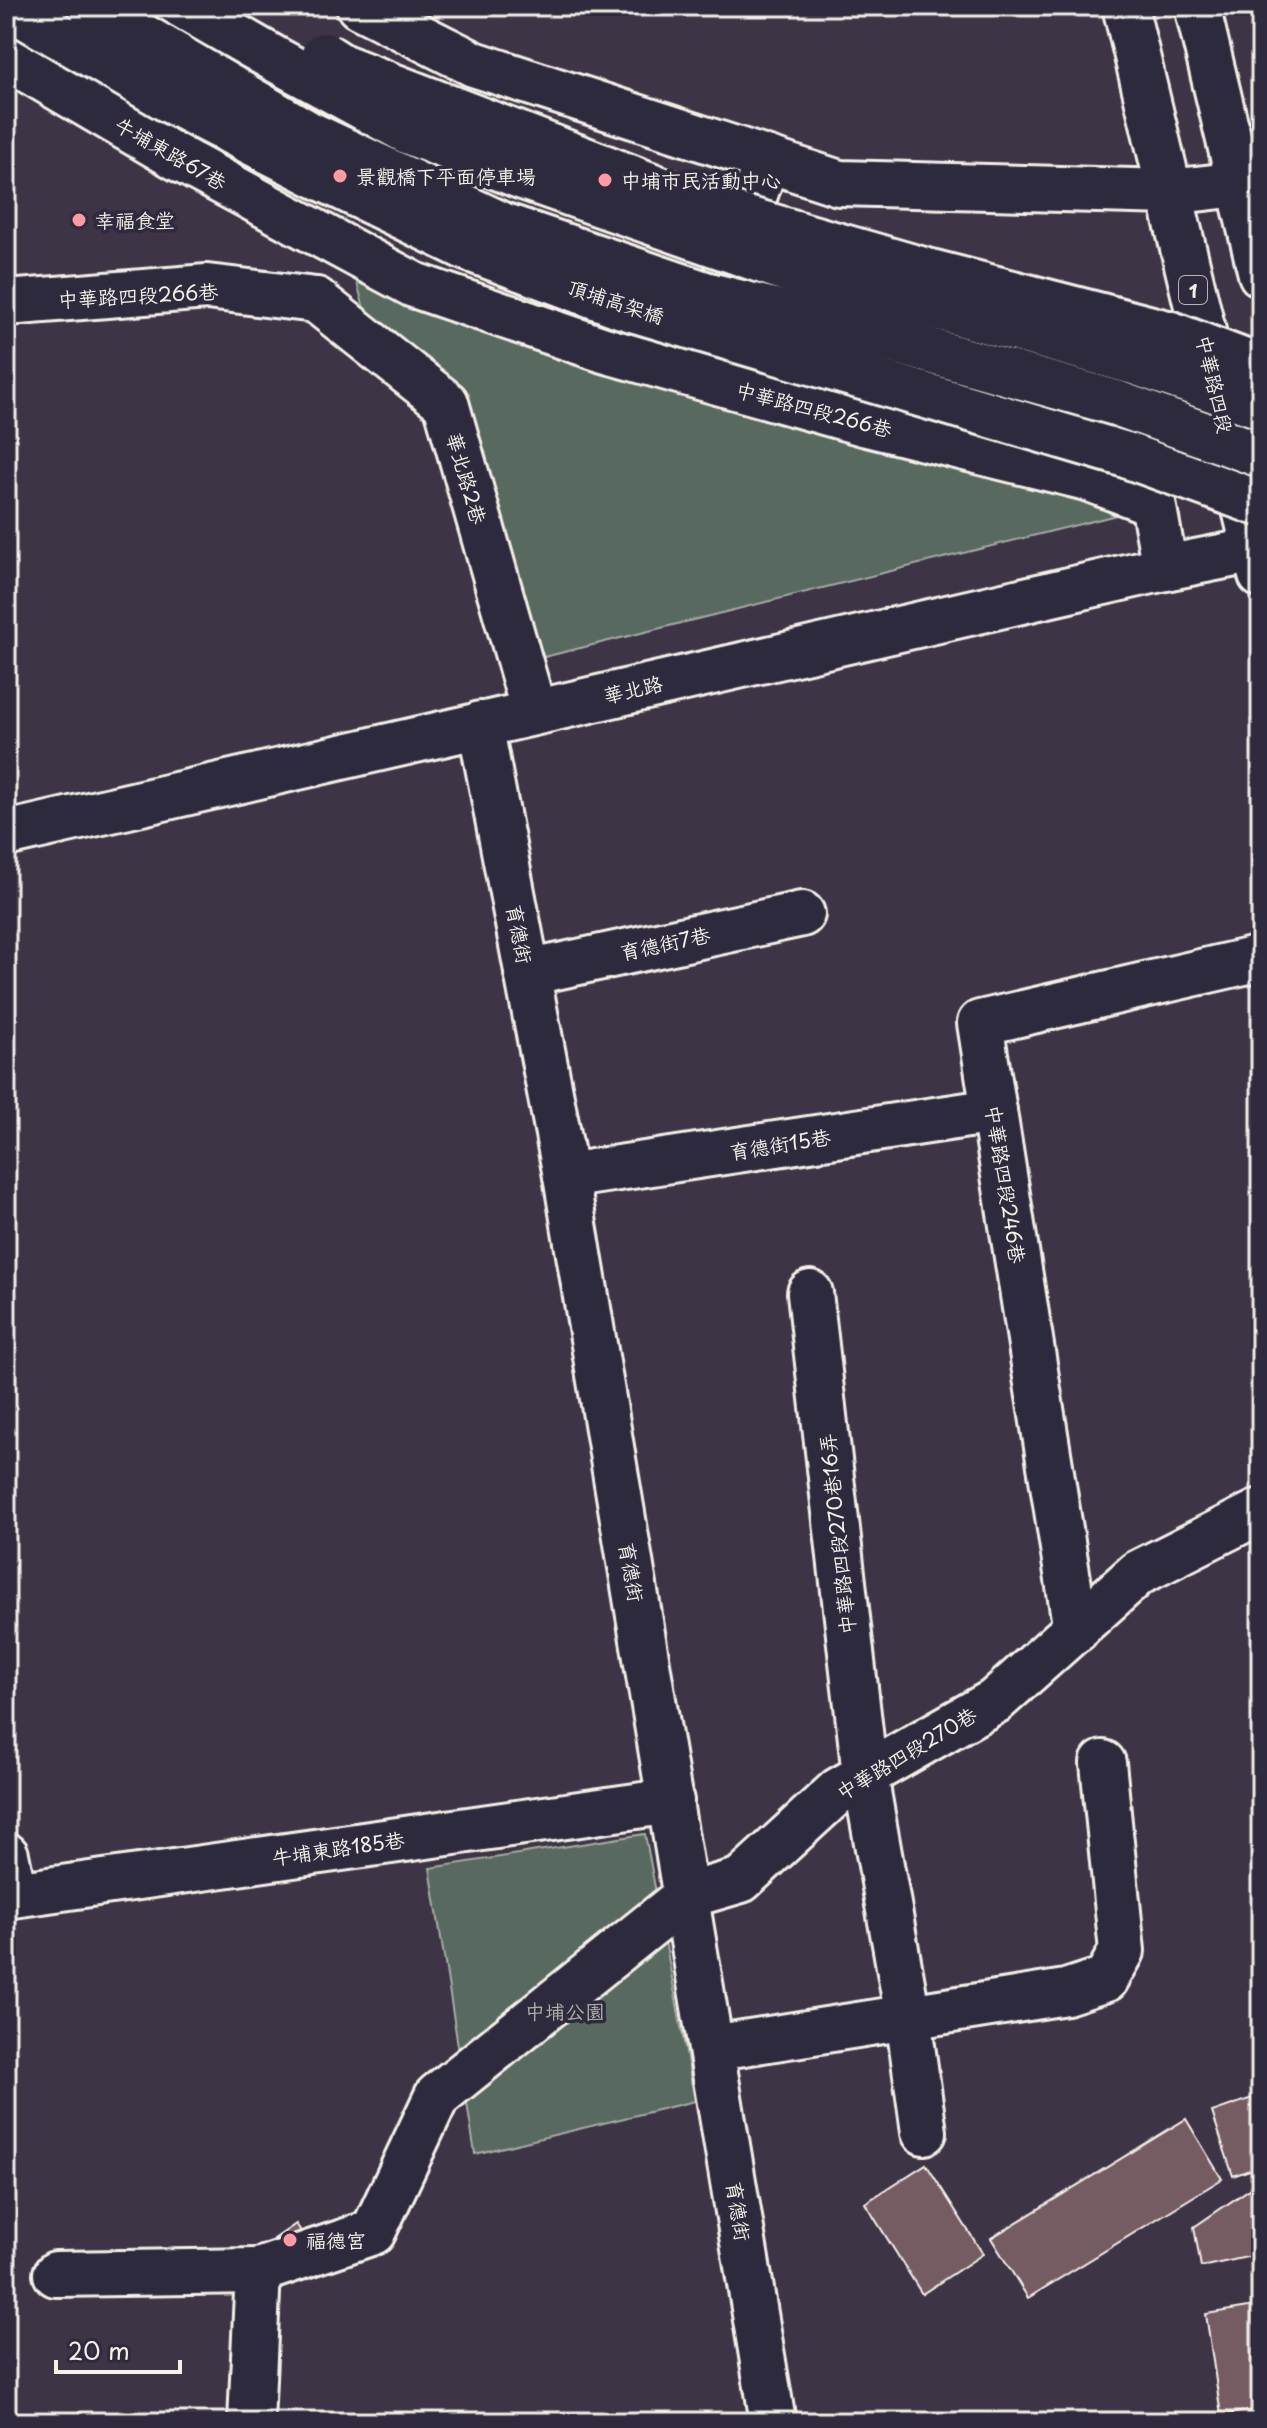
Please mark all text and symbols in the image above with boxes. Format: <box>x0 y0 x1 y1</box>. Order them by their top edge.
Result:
street label: 牛埔東路67巷 <box>110 109 233 198</box>
place label: 景觀橋下平面停車場 <box>356 161 536 191</box>
place label: 中埔市民活動中心 <box>621 165 781 195</box>
marker: 景觀橋下平面停車場 <box>331 167 349 185</box>
marker: 中埔市民活動中心 <box>596 171 614 189</box>
place label: 幸福食堂 <box>95 205 175 235</box>
marker: 幸福食堂 <box>70 211 88 229</box>
street label: 頂埔高架橋 <box>564 271 668 331</box>
street label: 中華路四段266巷 <box>57 276 220 314</box>
road number: 1 <box>1179 276 1207 304</box>
street label: 中華路四段 <box>1189 332 1241 436</box>
street label: 中華路四段266巷 <box>733 374 896 445</box>
street label: 華北路2巷 <box>440 429 495 528</box>
street label: 華北路 <box>600 667 667 710</box>
street label: 育德街 <box>500 902 540 966</box>
street label: 育德街7巷 <box>617 919 714 967</box>
street label: 中華路四段246巷 <box>979 1103 1033 1266</box>
street label: 育德街15巷 <box>727 1121 834 1167</box>
street label: 中華路四段270巷16弄 <box>812 1432 862 1636</box>
street label: 育德街 <box>612 1540 652 1604</box>
street label: 中華路四段270巷 <box>830 1699 983 1807</box>
street label: 牛埔東路185巷 <box>270 1824 407 1872</box>
park label: 中埔公園 <box>525 1996 605 2026</box>
street label: 育德街 <box>719 2179 759 2243</box>
place label: 福德宮 <box>306 2225 366 2255</box>
marker: 福德宮 <box>281 2231 299 2249</box>
scale bar <box>56 2324 180 2374</box>
text: 20 m <box>68 2332 130 2368</box>

